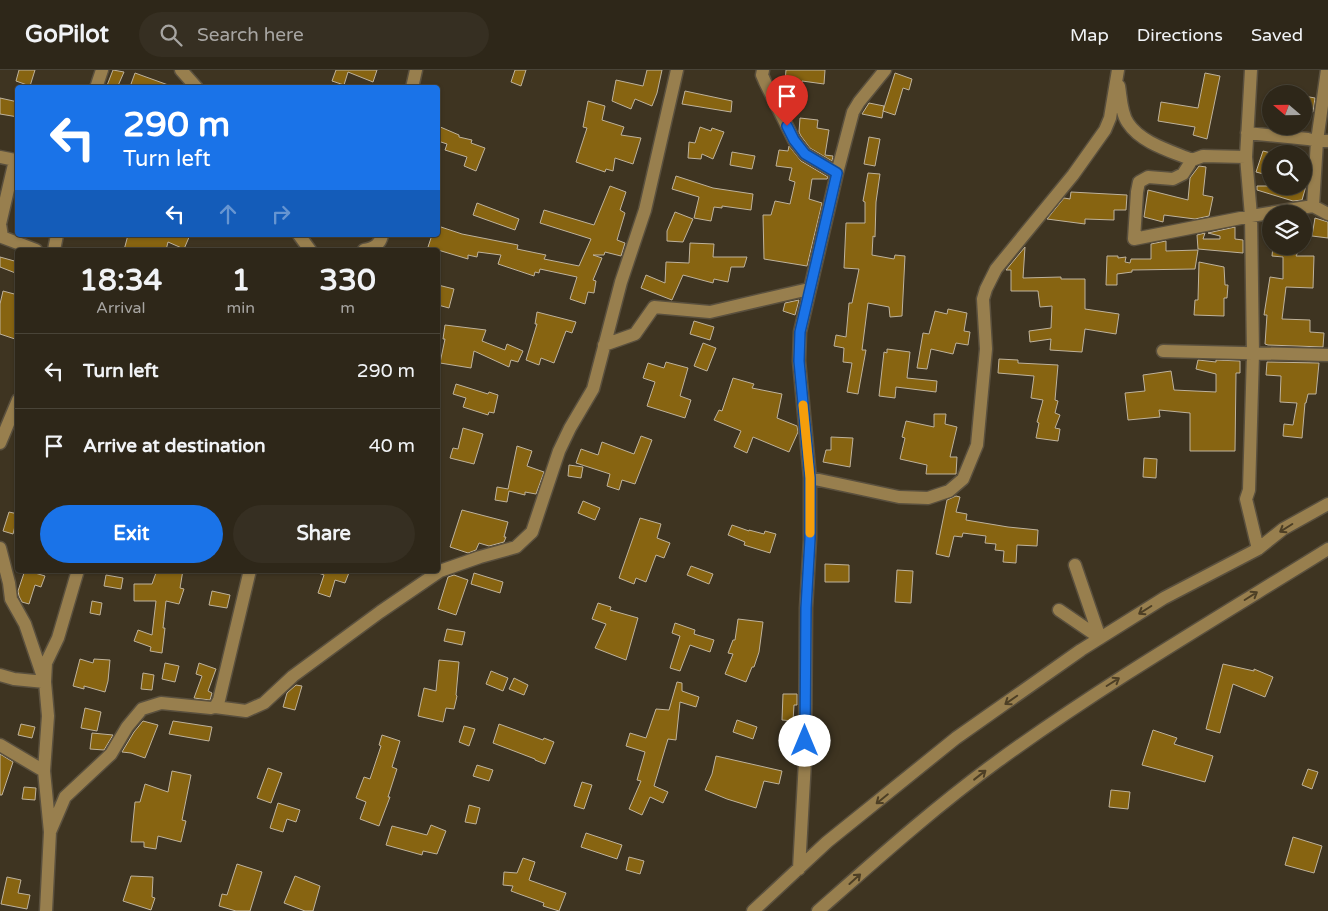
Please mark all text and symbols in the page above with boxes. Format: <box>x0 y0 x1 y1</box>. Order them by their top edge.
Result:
search box <box>139 12 489 57</box>
text: GoPilot <box>25 20 109 49</box>
icon: search <box>157 21 185 49</box>
text: Search here <box>197 24 304 46</box>
text: Map <box>1070 24 1109 46</box>
text: Directions <box>1137 24 1223 46</box>
text: Saved <box>1251 24 1303 46</box>
pin <box>766 75 808 126</box>
icon: arrive <box>773 82 801 110</box>
north arrow <box>1262 85 1312 135</box>
map controls <box>1262 85 1312 255</box>
text: 290 m <box>123 104 230 146</box>
icon: left <box>40 105 105 170</box>
button: search <box>1262 145 1312 195</box>
text: Turn left <box>123 146 211 172</box>
icon: left <box>161 200 189 228</box>
icon: ahead <box>214 200 242 228</box>
icon: right <box>267 200 295 228</box>
button: layers <box>1262 205 1312 255</box>
text: 18:34 <box>79 262 162 299</box>
text: 1 <box>231 262 250 299</box>
text: 330 <box>319 262 376 299</box>
text: Arrival <box>96 298 146 318</box>
text: min <box>227 298 255 318</box>
text: m <box>340 298 355 318</box>
icon: left <box>40 357 68 385</box>
text: Turn left <box>83 360 159 382</box>
text: 290 m <box>357 360 415 382</box>
icon: arrive <box>40 432 68 460</box>
text: Arrive at destination <box>83 435 266 457</box>
text: 40 m <box>369 435 415 457</box>
button: Exit <box>40 505 223 563</box>
button: Share <box>233 505 415 563</box>
one-way arrow <box>1279 523 1293 533</box>
one-way arrow <box>1244 591 1258 601</box>
one-way arrow <box>1139 605 1153 615</box>
one-way arrow <box>1106 677 1120 687</box>
one-way arrow <box>1004 695 1018 705</box>
position arrow <box>778 714 830 766</box>
one-way arrow <box>973 770 986 781</box>
one-way arrow <box>875 793 888 804</box>
one-way arrow <box>848 873 861 884</box>

